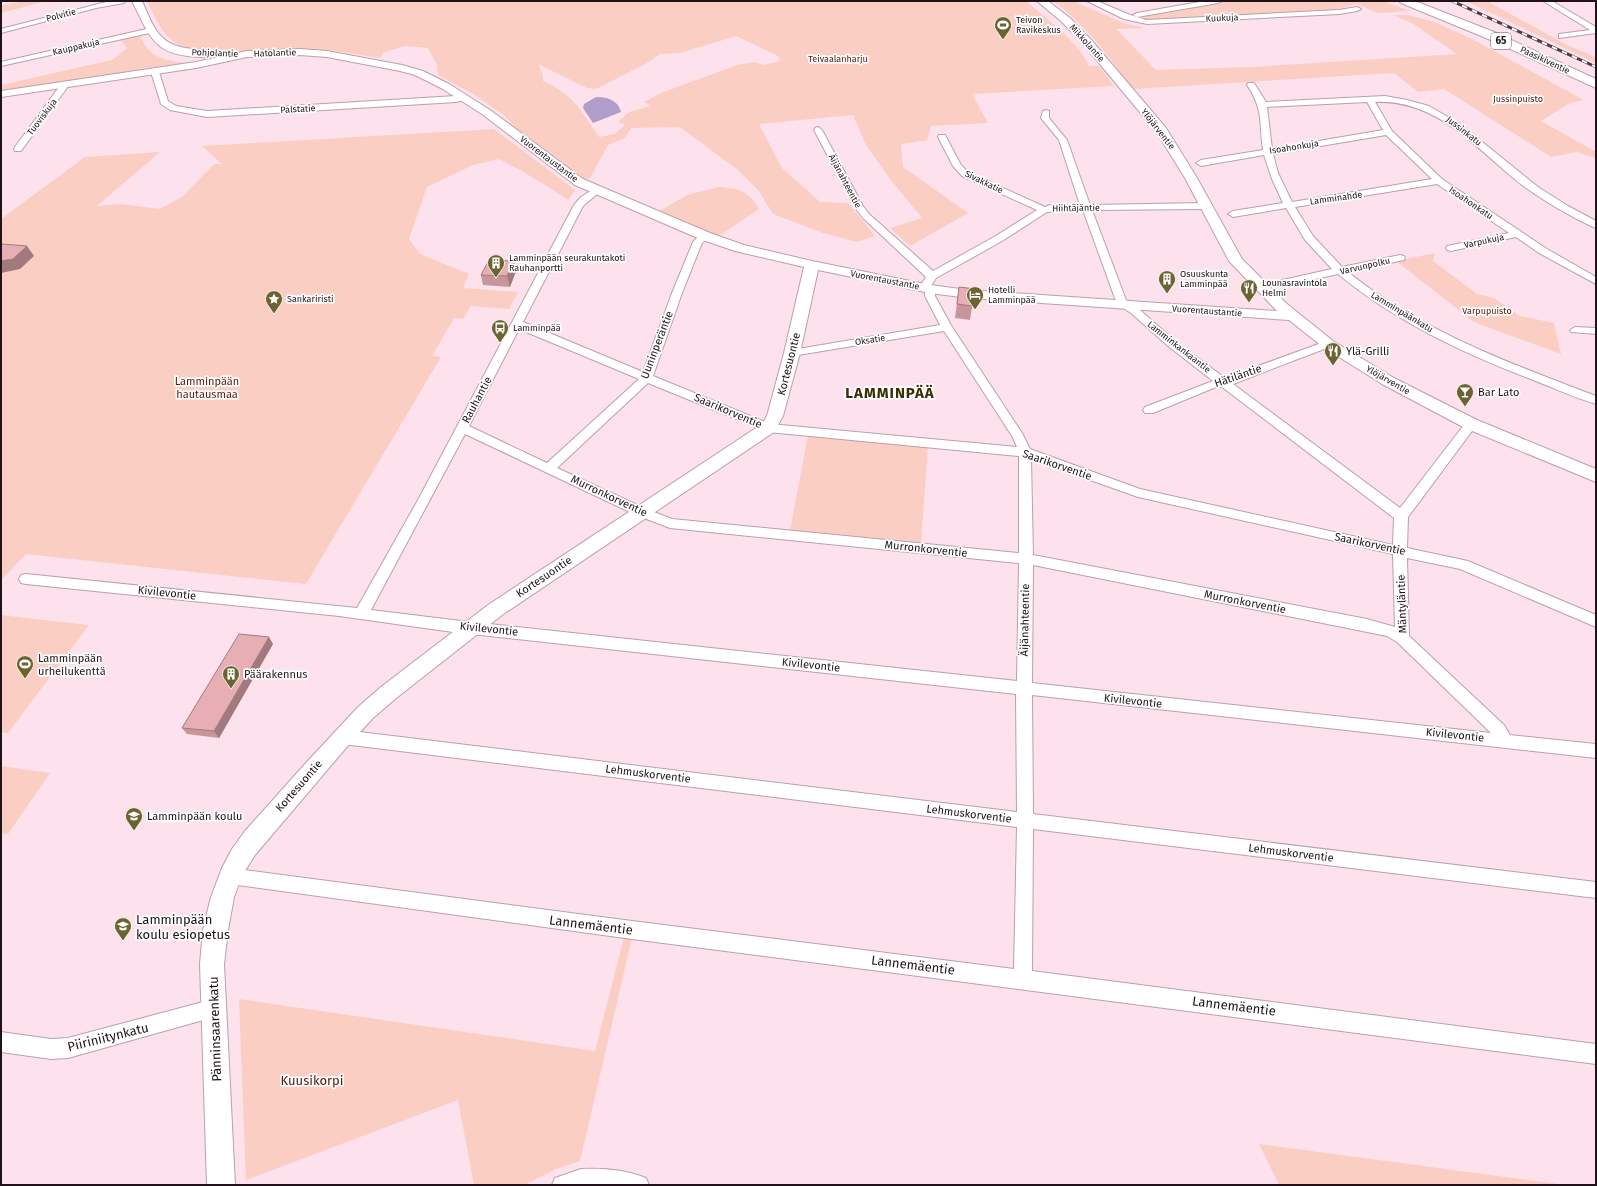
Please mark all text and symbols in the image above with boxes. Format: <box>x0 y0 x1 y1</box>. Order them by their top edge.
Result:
street label: Polvitie <box>45 6 77 24</box>
street label: Kuukuja <box>1205 12 1239 24</box>
sports icon: Teivon Ravikeskus <box>993 15 1013 40</box>
place label: Teivon Ravikeskus <box>1016 15 1061 35</box>
street label: Mikkolantie <box>1067 22 1107 64</box>
road number: 65 <box>1491 33 1511 49</box>
street label: Kauppakuja <box>51 37 101 57</box>
street label: Paasikiventie <box>1519 44 1571 76</box>
street label: Pohjolantie <box>191 47 239 59</box>
street label: Hatolantie <box>253 47 297 59</box>
park label: Teivaalanharju <box>808 54 868 64</box>
park label: Jussinpuisto <box>1493 94 1543 104</box>
street label: Tuoviskuja <box>25 97 59 137</box>
street label: Palstatie <box>280 103 316 115</box>
street label: Ylöjärventie <box>1139 107 1177 151</box>
street label: Jussinkatu <box>1444 114 1484 148</box>
street label: Vuorentaustantie <box>518 134 580 184</box>
street label: Isoahonkuja <box>1269 138 1320 156</box>
street label: Äijänahteentie <box>827 152 863 210</box>
street label: Sivakkatie <box>963 168 1005 196</box>
street label: Isoahonkatu <box>1447 185 1495 221</box>
street label: Lamminahde <box>1309 189 1363 207</box>
street label: Hiihtäjäntie <box>1052 203 1100 213</box>
street label: Varpukuja <box>1463 232 1505 250</box>
building icon: Lamminpään seurakuntakoti Rauhanportti <box>486 253 506 278</box>
place label: Lamminpään seurakuntakoti Rauhanportti <box>509 253 625 273</box>
street label: Varvunpolku <box>1339 255 1391 277</box>
street label: Vuorentaustantie <box>850 268 921 292</box>
building icon: Osuuskunta Lamminpää <box>1157 269 1177 294</box>
place label: Osuuskunta Lamminpää <box>1180 269 1228 289</box>
restaurant icon: Lounasravintola Helmi <box>1239 278 1259 303</box>
place label: Lounasravintola Helmi <box>1262 278 1327 298</box>
hotel icon: Hotelli Lamminpää <box>965 285 985 310</box>
place label: Hotelli Lamminpää <box>988 285 1036 305</box>
place icon: Sankariristi <box>264 289 284 314</box>
street label: Lamminpäänkatu <box>1369 290 1435 334</box>
place label: Sankariristi <box>287 294 333 304</box>
street label: Vuorentaustantie <box>1172 304 1242 318</box>
park label: Varpupuisto <box>1462 306 1512 316</box>
street label: Uuninperäntie <box>638 309 676 381</box>
bus stop icon: Lamminpää <box>490 318 510 343</box>
street label: Lamminkankaantie <box>1145 319 1213 375</box>
place label: Lamminpää <box>513 323 561 333</box>
street label: Kortesuontie <box>775 331 803 397</box>
street label: Oksatie <box>854 333 886 347</box>
restaurant icon: Ylä-Grilli <box>1323 341 1343 366</box>
place label: Ylä-Grilli <box>1346 345 1389 358</box>
street label: Hätiläntie <box>1213 362 1263 390</box>
street label: Ylöjärventie <box>1364 363 1412 397</box>
street label: Rauhantie <box>459 374 495 426</box>
park label: Lamminpään hautausmaa <box>175 375 239 401</box>
bar icon: Bar Lato <box>1455 382 1475 407</box>
district label: LAMMINPÄÄ <box>845 384 935 402</box>
place label: Bar Lato <box>1478 386 1519 399</box>
street label: Saarikorventie <box>692 391 764 431</box>
street label: Saarikorventie <box>1021 447 1093 483</box>
street label: Murronkorventie <box>569 473 649 519</box>
street label: Saarikorventie <box>1333 530 1407 558</box>
street label: Murronkorventie <box>884 538 968 560</box>
street label: Kortesuontie <box>514 554 574 600</box>
street label: Mäntyläntie <box>1394 574 1410 634</box>
street label: Kivilevontie <box>137 583 197 603</box>
street label: Äijänahteentie <box>1017 584 1032 656</box>
street label: Murronkorventie <box>1203 588 1287 616</box>
street label: Kivilevontie <box>459 619 519 639</box>
place label: Lamminpään urheilukenttä <box>38 652 106 678</box>
sports icon: Lamminpään urheilukenttä <box>15 654 35 679</box>
street label: Kivilevontie <box>781 655 841 675</box>
building icon: Päärakennus <box>221 664 241 689</box>
place label: Päärakennus <box>244 668 308 681</box>
street label: Kivilevontie <box>1103 691 1163 711</box>
street label: Kivilevontie <box>1425 725 1485 745</box>
street label: Kortesuontie <box>273 757 325 815</box>
street label: Lehmuskorventie <box>605 762 691 786</box>
street label: Lehmuskorventie <box>926 802 1012 826</box>
school or university icon: Lamminpään koulu <box>124 806 144 831</box>
place label: Lamminpään koulu <box>147 810 242 823</box>
street label: Lehmuskorventie <box>1248 841 1334 865</box>
place label: Lamminpään koulu esiopetus <box>136 912 230 942</box>
street label: Lannemäentie <box>548 912 634 938</box>
school or university icon: Lamminpään koulu esiopetus <box>113 916 133 941</box>
street label: Lannemäentie <box>870 952 956 978</box>
street label: Pänninsaarenkatu <box>206 976 224 1082</box>
street label: Lannemäentie <box>1191 993 1277 1019</box>
street label: Piiriniitynkatu <box>66 1020 150 1054</box>
park label: Kuusikorpi <box>281 1073 343 1088</box>

